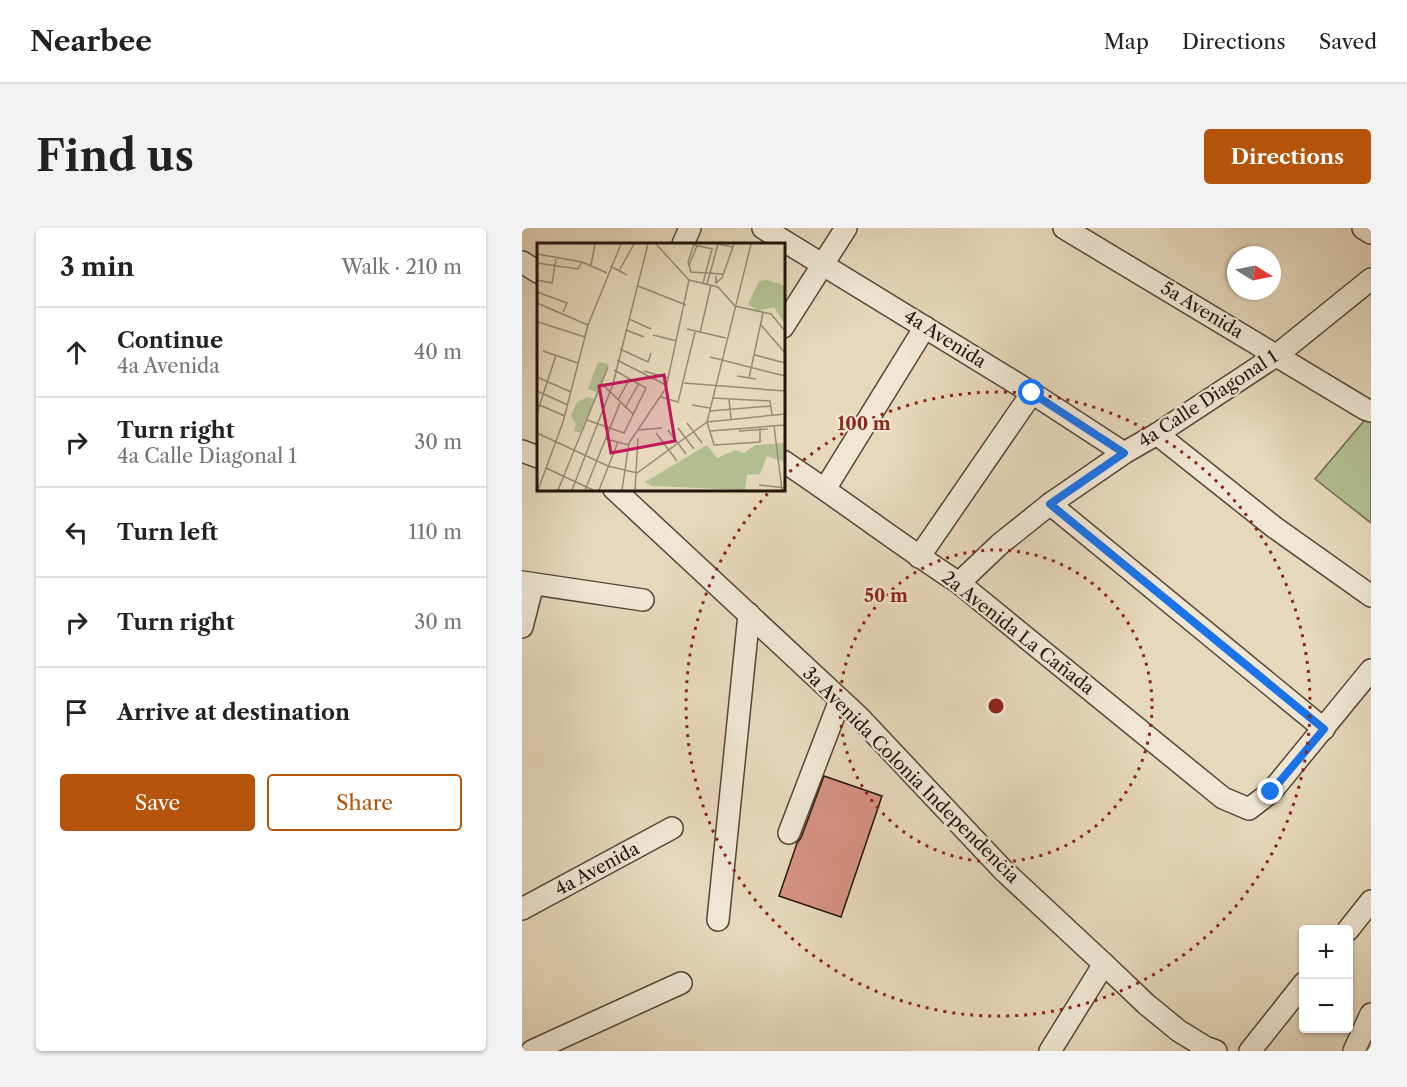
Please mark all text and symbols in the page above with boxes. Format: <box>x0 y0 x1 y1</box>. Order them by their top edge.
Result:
text: Nearbee <box>30 24 152 58</box>
text: Map <box>1104 29 1149 54</box>
text: Directions <box>1182 29 1286 54</box>
text: Saved <box>1319 29 1377 54</box>
button: Directions <box>1204 129 1371 184</box>
text: Find us <box>36 130 194 182</box>
inset map <box>537 243 784 490</box>
north arrow <box>1227 246 1281 300</box>
text: 3 min <box>60 251 134 283</box>
text: Walk · 210 m <box>341 255 462 279</box>
street label: 5a Avenida <box>1157 277 1247 343</box>
street label: 4a Avenida <box>900 305 990 373</box>
text: Continue <box>117 327 223 354</box>
icon: ahead <box>60 336 93 369</box>
text: 40 m <box>414 340 462 364</box>
street label: 4a Calle Diagonal 1 <box>1134 345 1282 452</box>
text: 4a Avenida <box>117 354 220 378</box>
route start <box>1018 379 1044 405</box>
text: 100 m <box>837 413 891 435</box>
text: Turn right <box>117 417 235 444</box>
icon: right <box>60 426 93 459</box>
text: 30 m <box>414 430 462 454</box>
text: 4a Calle Diagonal 1 <box>117 444 297 468</box>
icon: left <box>60 516 93 549</box>
text: Turn left <box>117 519 218 546</box>
text: 110 m <box>409 520 462 544</box>
street label: 2a Avenida La Cañada <box>937 567 1099 700</box>
text: 50 m <box>864 585 908 607</box>
icon: right <box>60 606 93 639</box>
text: Turn right <box>117 609 235 636</box>
text: 30 m <box>414 610 462 634</box>
street label: 3a Avenida Colonia Independencia <box>798 662 1024 888</box>
icon: arrive <box>60 696 93 729</box>
centre of rings <box>986 696 1006 716</box>
text: Arrive at destination <box>117 699 350 726</box>
button: Save <box>60 774 255 831</box>
button: Share <box>267 774 462 831</box>
route end <box>1257 778 1283 804</box>
street label: 4a Avenida <box>551 837 643 900</box>
map controls <box>1299 925 1353 1033</box>
button: + <box>1299 925 1353 979</box>
button: − <box>1299 979 1353 1033</box>

